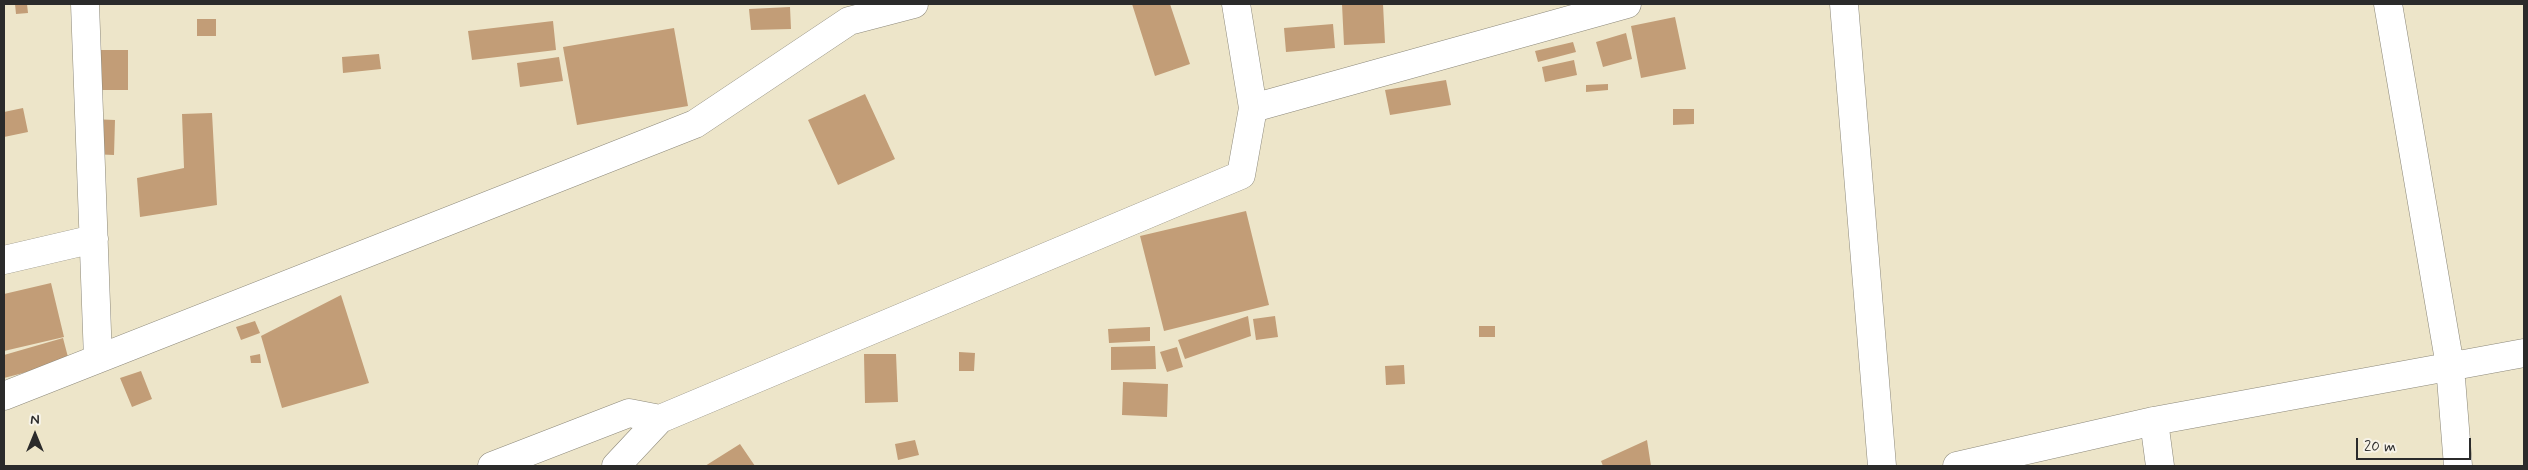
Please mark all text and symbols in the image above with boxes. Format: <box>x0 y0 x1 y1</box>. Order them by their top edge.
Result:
north arrow <box>10 410 60 460</box>
text: N <box>30 411 40 429</box>
scale bar <box>2358 428 2473 460</box>
text: 20 m <box>2364 437 2396 457</box>

